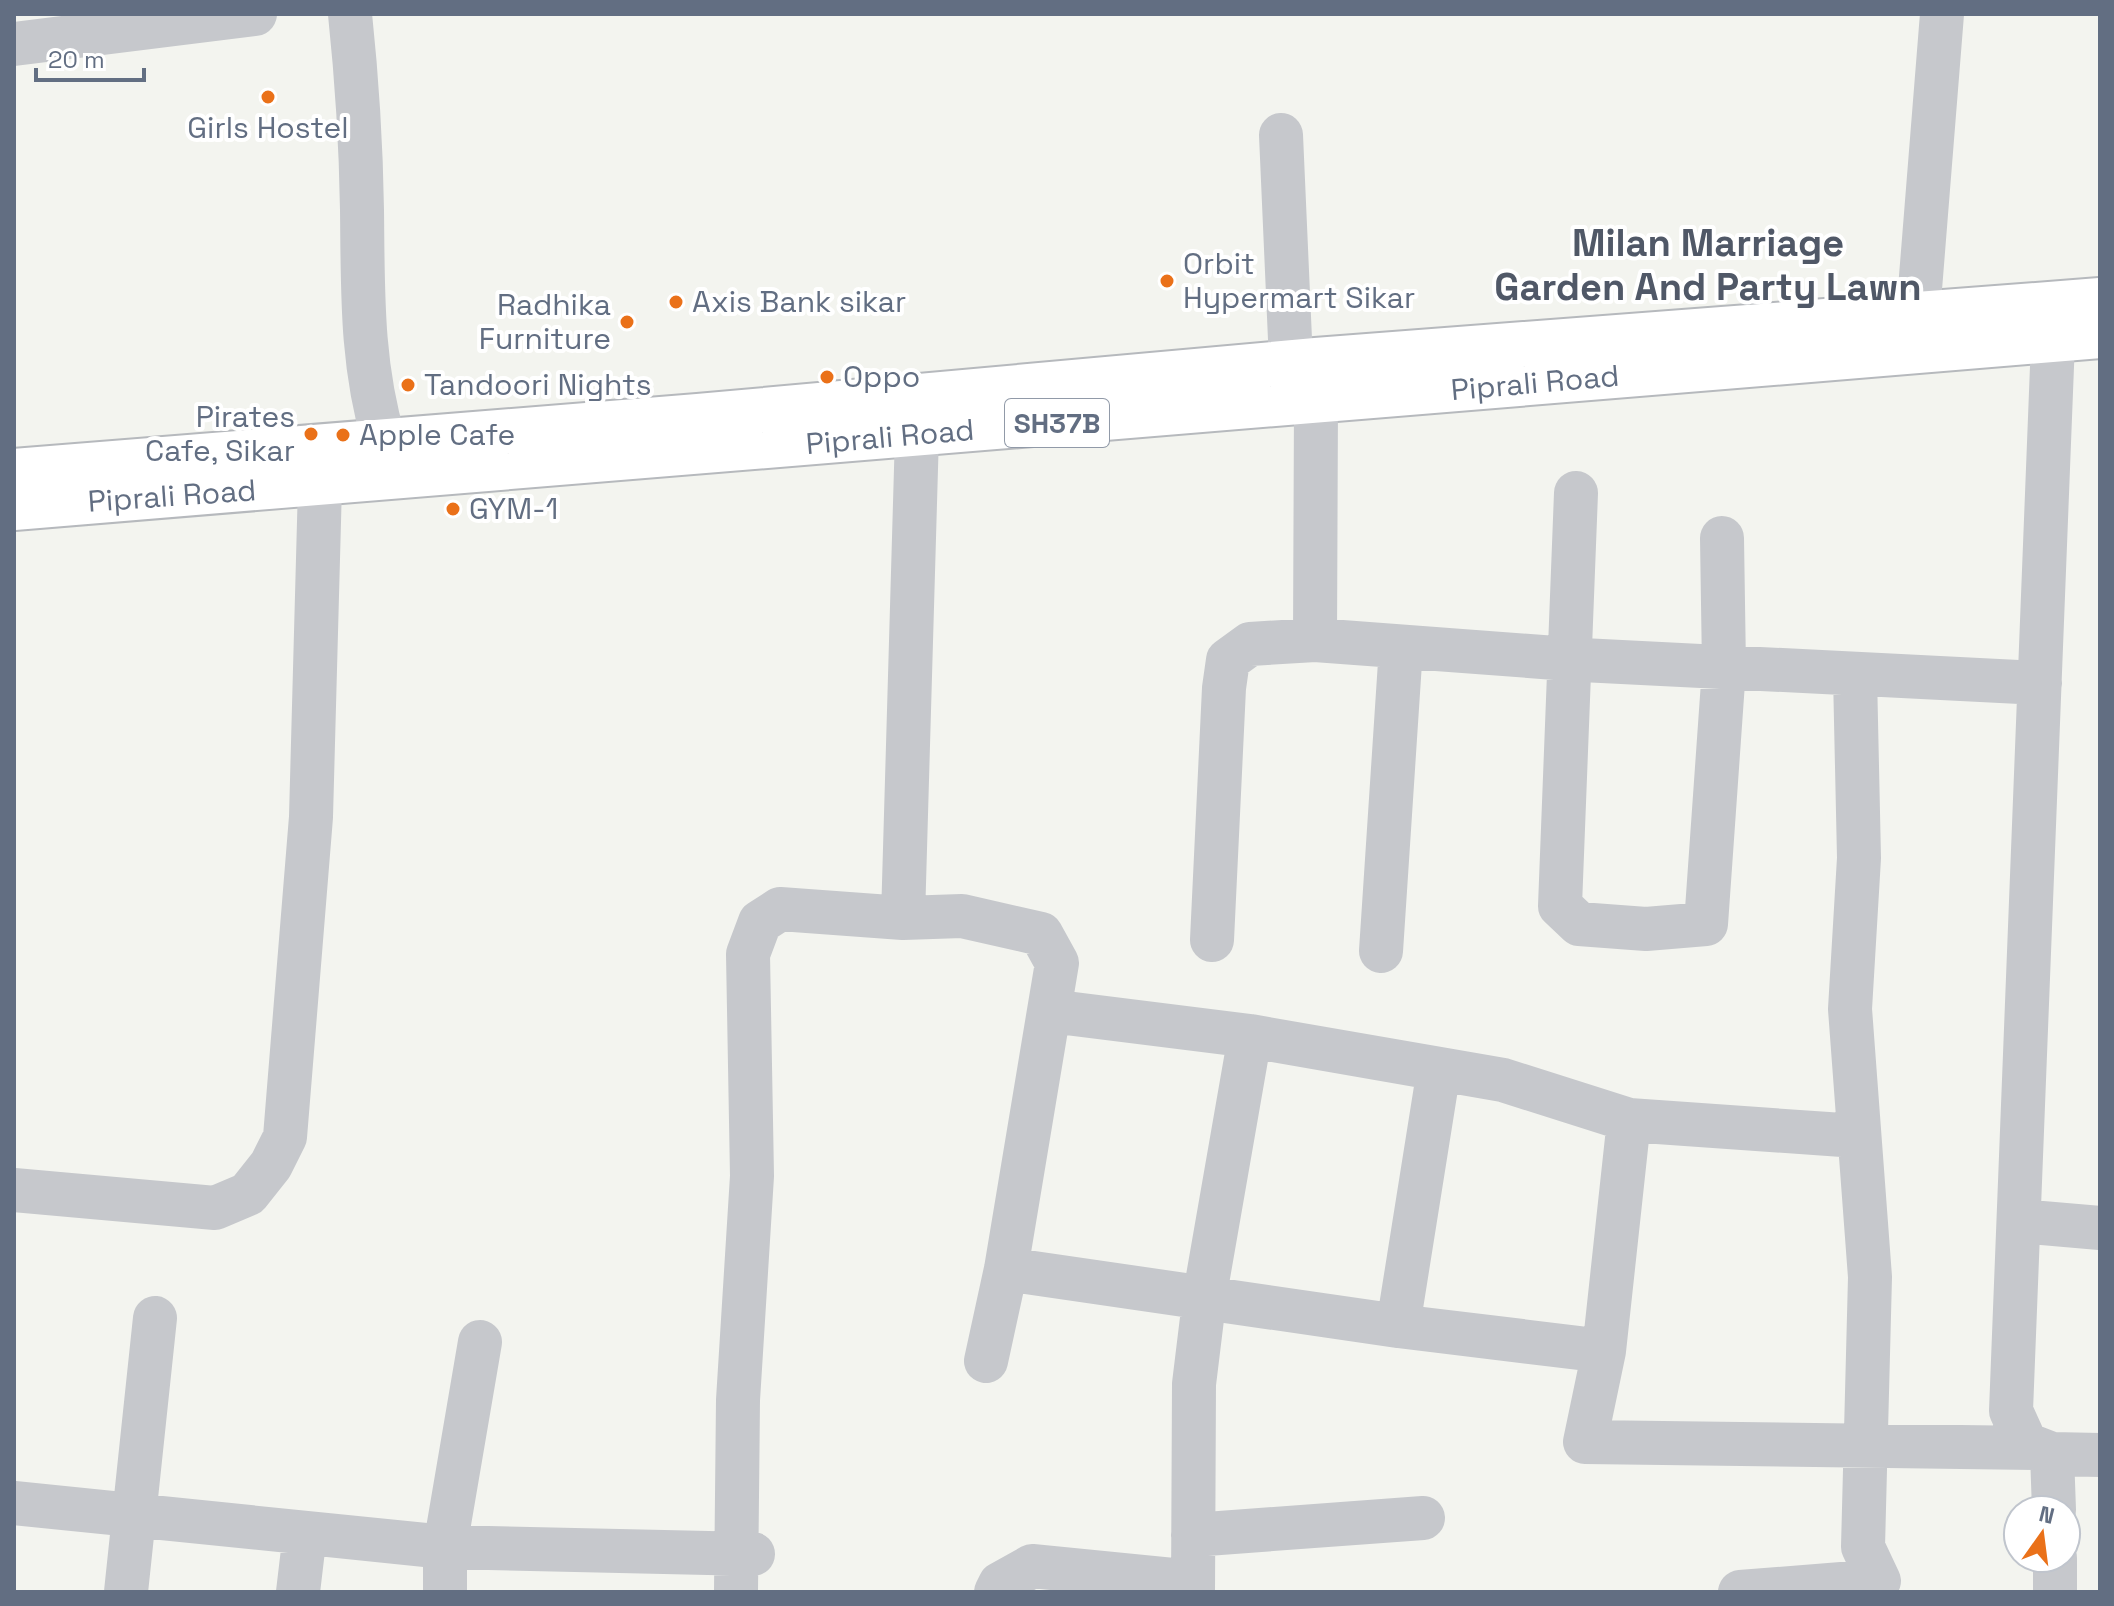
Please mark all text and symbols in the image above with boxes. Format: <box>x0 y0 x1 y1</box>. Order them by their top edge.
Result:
scale bar <box>36 32 144 82</box>
text: 20 m <box>48 44 105 75</box>
marker: Girls Hostel <box>259 88 277 106</box>
place label: Girls Hostel <box>187 108 349 147</box>
district label: Milan Marriage Garden And Party Lawn <box>1494 219 1922 311</box>
place label: Orbit Hypermart Sikar <box>1183 244 1415 317</box>
marker: Orbit Hypermart Sikar <box>1158 272 1176 290</box>
place label: Axis Bank sikar <box>692 282 906 321</box>
place label: Radhika Furniture <box>479 285 611 358</box>
marker: Axis Bank sikar <box>667 293 685 311</box>
marker: Radhika Furniture <box>618 313 636 331</box>
street label: Piprali Road <box>1449 356 1621 409</box>
place label: Oppo <box>843 357 920 396</box>
place label: Tandoori Nights <box>424 365 652 404</box>
marker: Oppo <box>818 368 836 386</box>
marker: Tandoori Nights <box>399 376 417 394</box>
place label: Pirates Cafe, Sikar <box>145 397 295 470</box>
road number: SH37B <box>1005 399 1109 447</box>
street label: Piprali Road <box>804 410 976 463</box>
place label: Apple Cafe <box>359 415 515 454</box>
marker: Pirates Cafe, Sikar <box>302 425 320 443</box>
marker: Apple Cafe <box>334 426 352 444</box>
street label: Piprali Road <box>86 470 258 521</box>
place label: GYM-1 <box>469 489 558 528</box>
marker: GYM-1 <box>444 500 462 518</box>
north arrow <box>2002 1494 2082 1574</box>
text: N <box>2036 1499 2057 1530</box>

